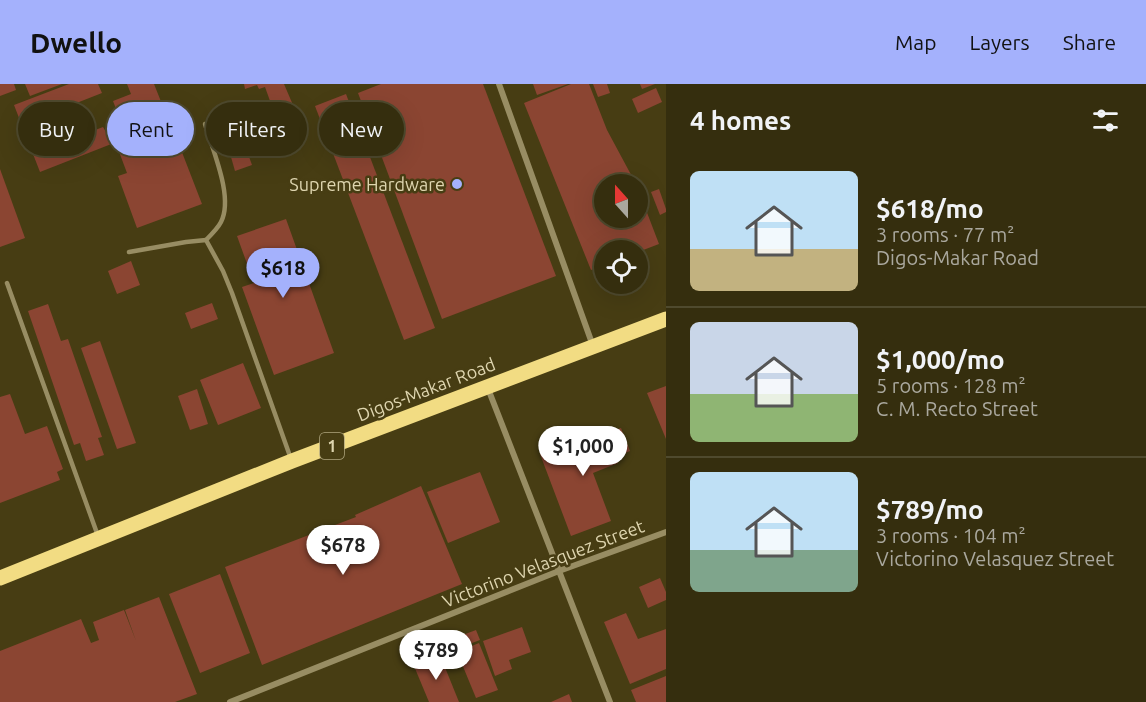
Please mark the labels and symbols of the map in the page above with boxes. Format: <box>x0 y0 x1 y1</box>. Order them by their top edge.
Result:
place label: Supreme Hardware <box>289 174 445 194</box>
north arrow <box>594 174 648 228</box>
marker: Supreme Hardware <box>450 177 464 191</box>
pin: $618 <box>247 248 319 299</box>
street label: Digos-Makar Road <box>354 353 498 425</box>
pin: $1,000 <box>534 426 632 477</box>
road number: 1 <box>320 433 344 459</box>
street label: Victorino Velasquez Street <box>439 515 647 611</box>
pin: $678 <box>307 525 379 576</box>
pin: $789 <box>400 630 472 681</box>

